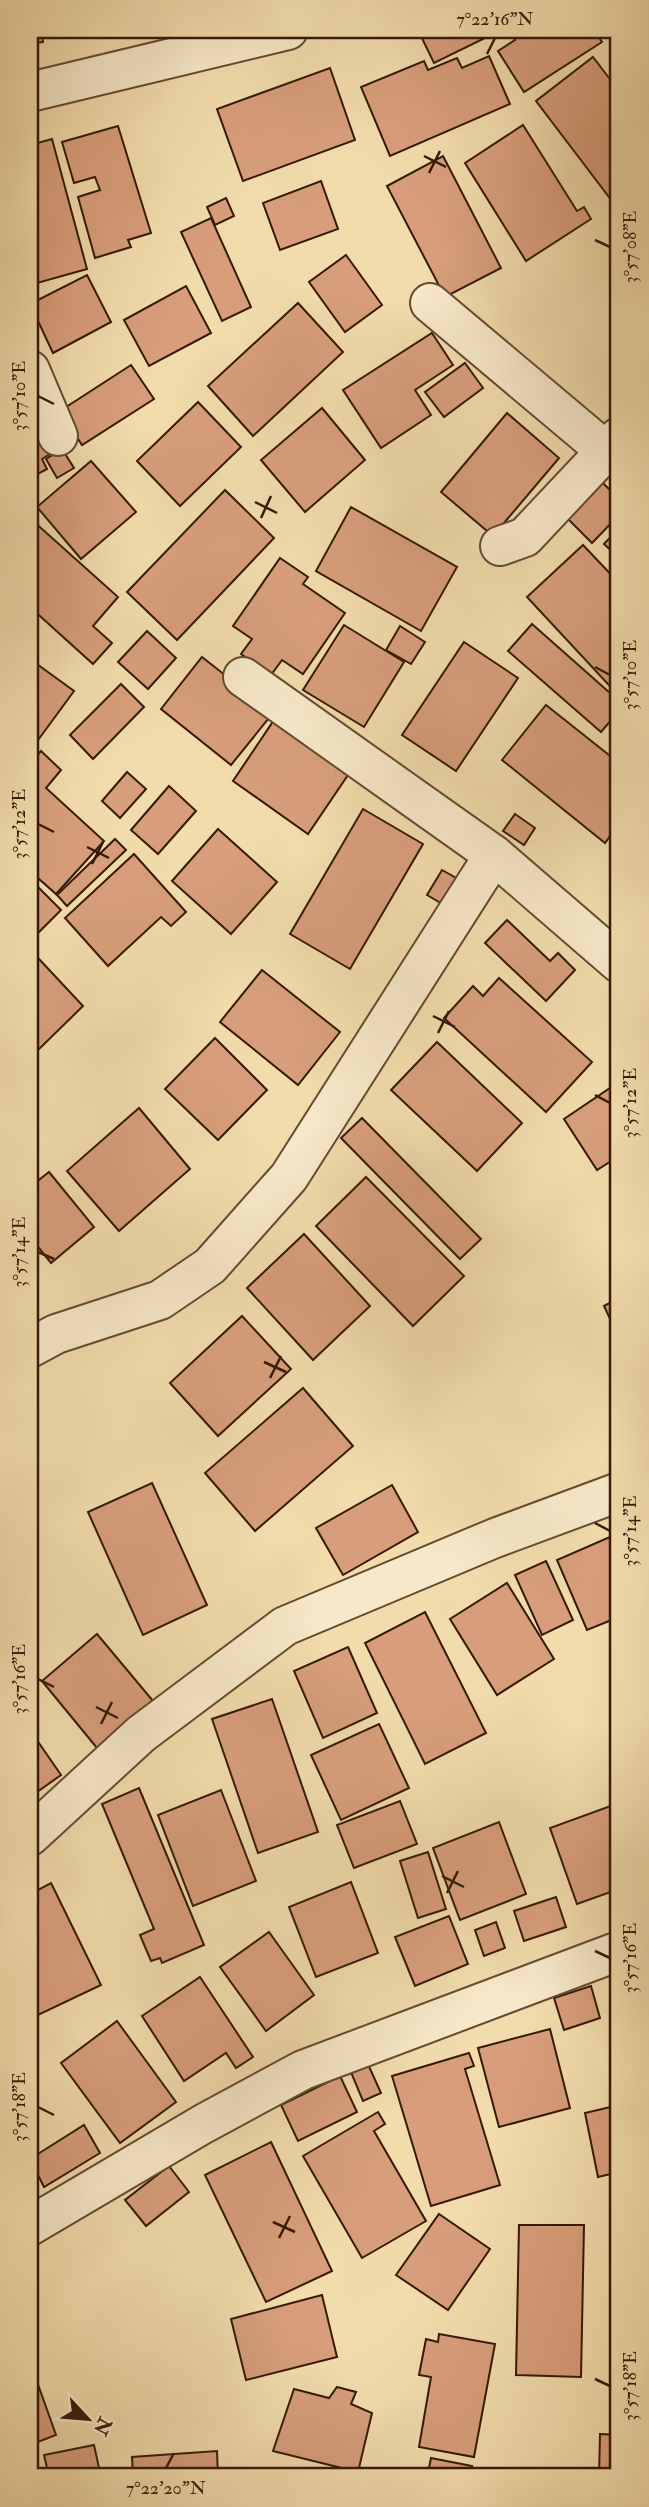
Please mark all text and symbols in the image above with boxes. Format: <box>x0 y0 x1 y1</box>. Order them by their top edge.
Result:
text: 7°22'16"N <box>457 8 533 31</box>
text: 3°57'08"E <box>619 211 642 283</box>
text: 3°57'10"E <box>8 361 31 431</box>
text: 3°57'10"E <box>619 640 642 710</box>
text: 3°57'12"E <box>8 789 31 859</box>
text: 3°57'12"E <box>619 1068 642 1138</box>
text: 3°57'14"E <box>8 1216 31 1288</box>
text: 3°57'14"E <box>619 1495 642 1567</box>
text: 3°57'16"E <box>8 1644 31 1714</box>
text: 3°57'16"E <box>619 1923 642 1993</box>
text: 3°57'18"E <box>8 2072 31 2142</box>
text: 3°57'18"E <box>619 2351 642 2421</box>
north arrow <box>52 2384 122 2454</box>
text: N <box>87 2412 117 2440</box>
text: 7°22'20"N <box>126 2477 206 2500</box>

